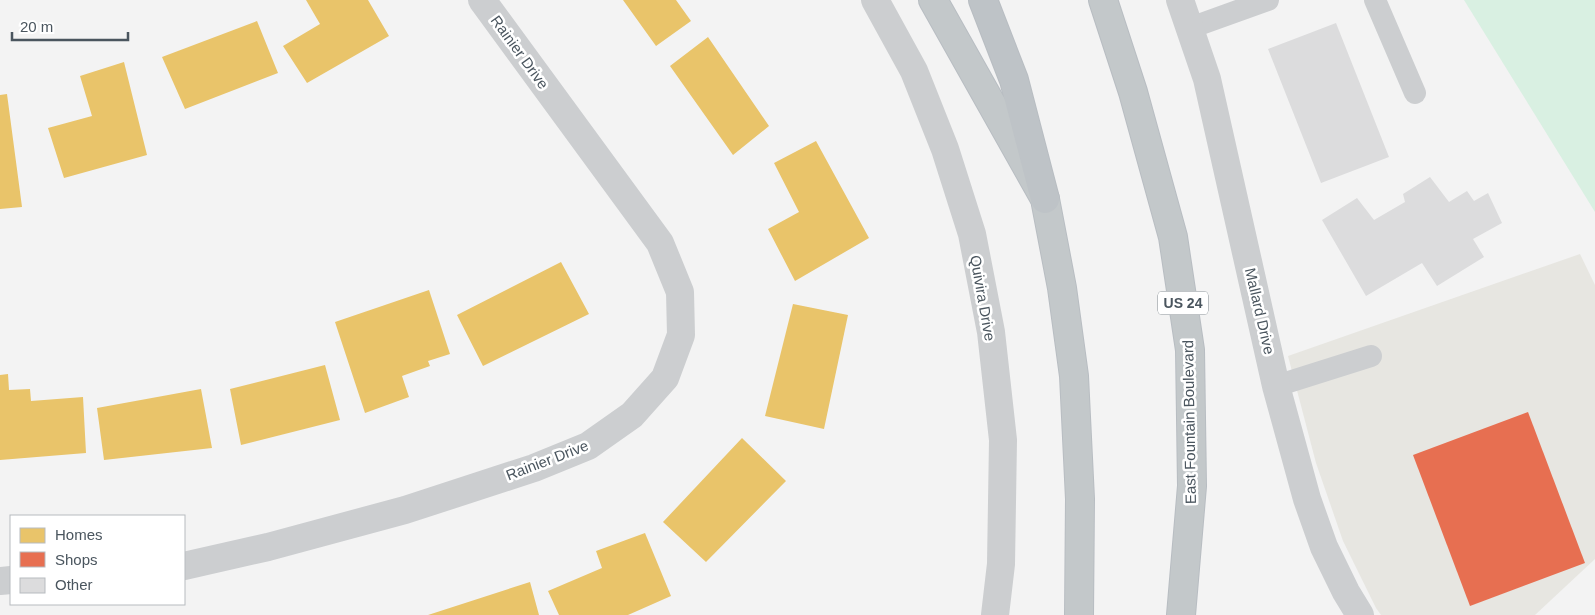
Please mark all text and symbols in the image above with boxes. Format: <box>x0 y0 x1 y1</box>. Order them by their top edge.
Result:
scale bar <box>12 10 129 42</box>
street label: Rainier Drive <box>488 12 552 92</box>
text: 20 m <box>20 18 53 35</box>
street label: Quivira Drive <box>967 254 999 342</box>
street label: Mallard Drive <box>1242 266 1278 356</box>
road number: US 24 <box>1158 292 1208 314</box>
street label: East Fountain Boulevard <box>1179 340 1199 504</box>
street label: Rainier Drive <box>503 437 591 483</box>
legend <box>10 515 185 605</box>
text: Homes <box>55 526 103 543</box>
text: Shops <box>55 551 98 568</box>
text: Other <box>55 576 93 593</box>

